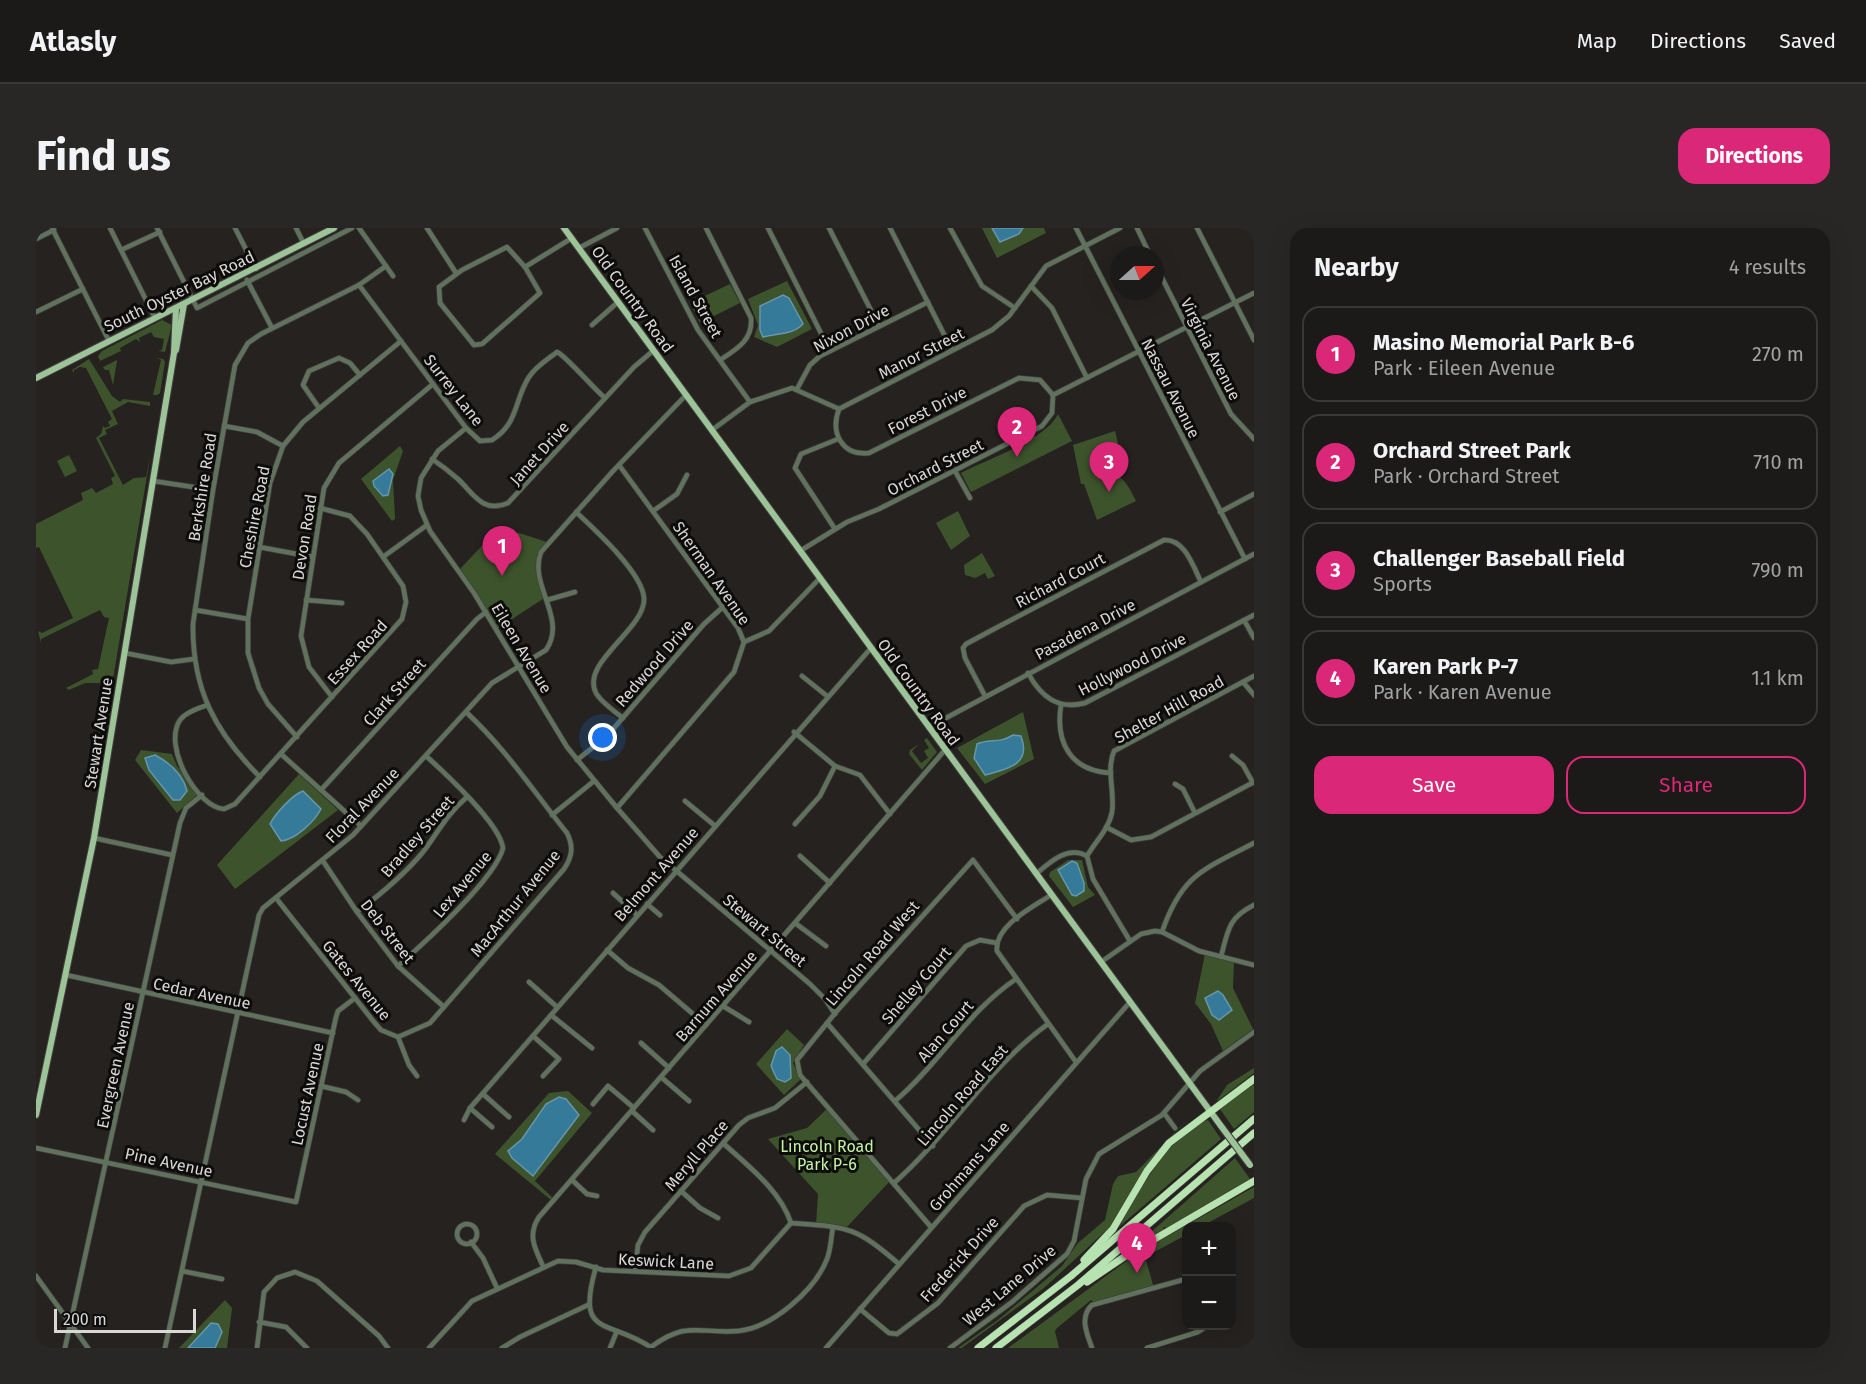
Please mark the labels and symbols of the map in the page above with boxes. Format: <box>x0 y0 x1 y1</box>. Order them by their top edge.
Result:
street label: Old Country Road <box>588 242 678 356</box>
north arrow <box>1110 246 1164 300</box>
street label: South Oyster Bay Road <box>101 247 258 336</box>
street label: Island Street <box>665 251 726 341</box>
street label: Virginia Avenue <box>1177 295 1244 403</box>
street label: Nixon Drive <box>810 300 893 356</box>
street label: Manor Street <box>875 324 967 383</box>
street label: Nassau Avenue <box>1137 335 1204 441</box>
street label: Surrey Lane <box>420 351 487 430</box>
street label: Forest Drive <box>885 382 970 438</box>
pin: 2 <box>998 408 1036 457</box>
street label: Janet Drive <box>506 418 573 489</box>
street label: Berkshire Road <box>185 431 220 543</box>
street label: Orchard Street <box>884 435 987 500</box>
pin: 3 <box>1090 442 1128 492</box>
street label: Cheshire Road <box>235 464 274 570</box>
street label: Devon Road <box>288 493 321 581</box>
street label: Sherman Avenue <box>669 518 754 629</box>
pin: 1 <box>482 526 522 576</box>
street label: Richard Court <box>1012 549 1108 612</box>
street label: Pasadena Drive <box>1032 595 1139 664</box>
street label: Eileen Avenue <box>487 600 556 697</box>
street label: Essex Road <box>323 616 391 689</box>
street label: Redwood Drive <box>611 616 697 711</box>
street label: Hollywood Drive <box>1075 629 1189 700</box>
street label: Old Country Road <box>874 635 964 749</box>
street label: Clark Street <box>359 655 430 730</box>
street label: Shelter Hill Road <box>1111 672 1227 747</box>
street label: Stewart Avenue <box>80 676 117 790</box>
your location <box>588 723 617 752</box>
street label: Floral Avenue <box>322 764 403 847</box>
street label: Bradley Street <box>377 791 458 881</box>
street label: Belmont Avenue <box>610 823 702 925</box>
street label: MacArthur Avenue <box>466 846 564 961</box>
street label: Lex Avenue <box>429 847 496 922</box>
street label: Stewart Street <box>719 890 810 971</box>
street label: Deb Street <box>357 895 419 967</box>
street label: Lincoln Road West <box>822 897 923 1010</box>
street label: Gates Avenue <box>318 936 395 1024</box>
street label: Shelley Court <box>878 943 955 1028</box>
street label: Barnum Avenue <box>672 947 761 1046</box>
street label: Cedar Avenue <box>151 974 252 1013</box>
street label: Alan Court <box>913 997 977 1066</box>
street label: Evergreen Avenue <box>93 1000 138 1130</box>
street label: Locust Avenue <box>287 1041 328 1147</box>
street label: Lincoln Road East <box>913 1041 1012 1150</box>
street label: Meryll Place <box>661 1116 732 1195</box>
street label: Grohmans Lane <box>925 1118 1013 1215</box>
park label: Lincoln Road Park P-6 <box>780 1137 874 1174</box>
street label: Pine Avenue <box>123 1144 215 1181</box>
street label: Frederick Drive <box>916 1213 1003 1306</box>
pin: 4 <box>1118 1224 1156 1273</box>
street label: West Lane Drive <box>959 1241 1060 1330</box>
street label: Keswick Lane <box>618 1250 714 1273</box>
scale bar <box>54 1306 196 1334</box>

